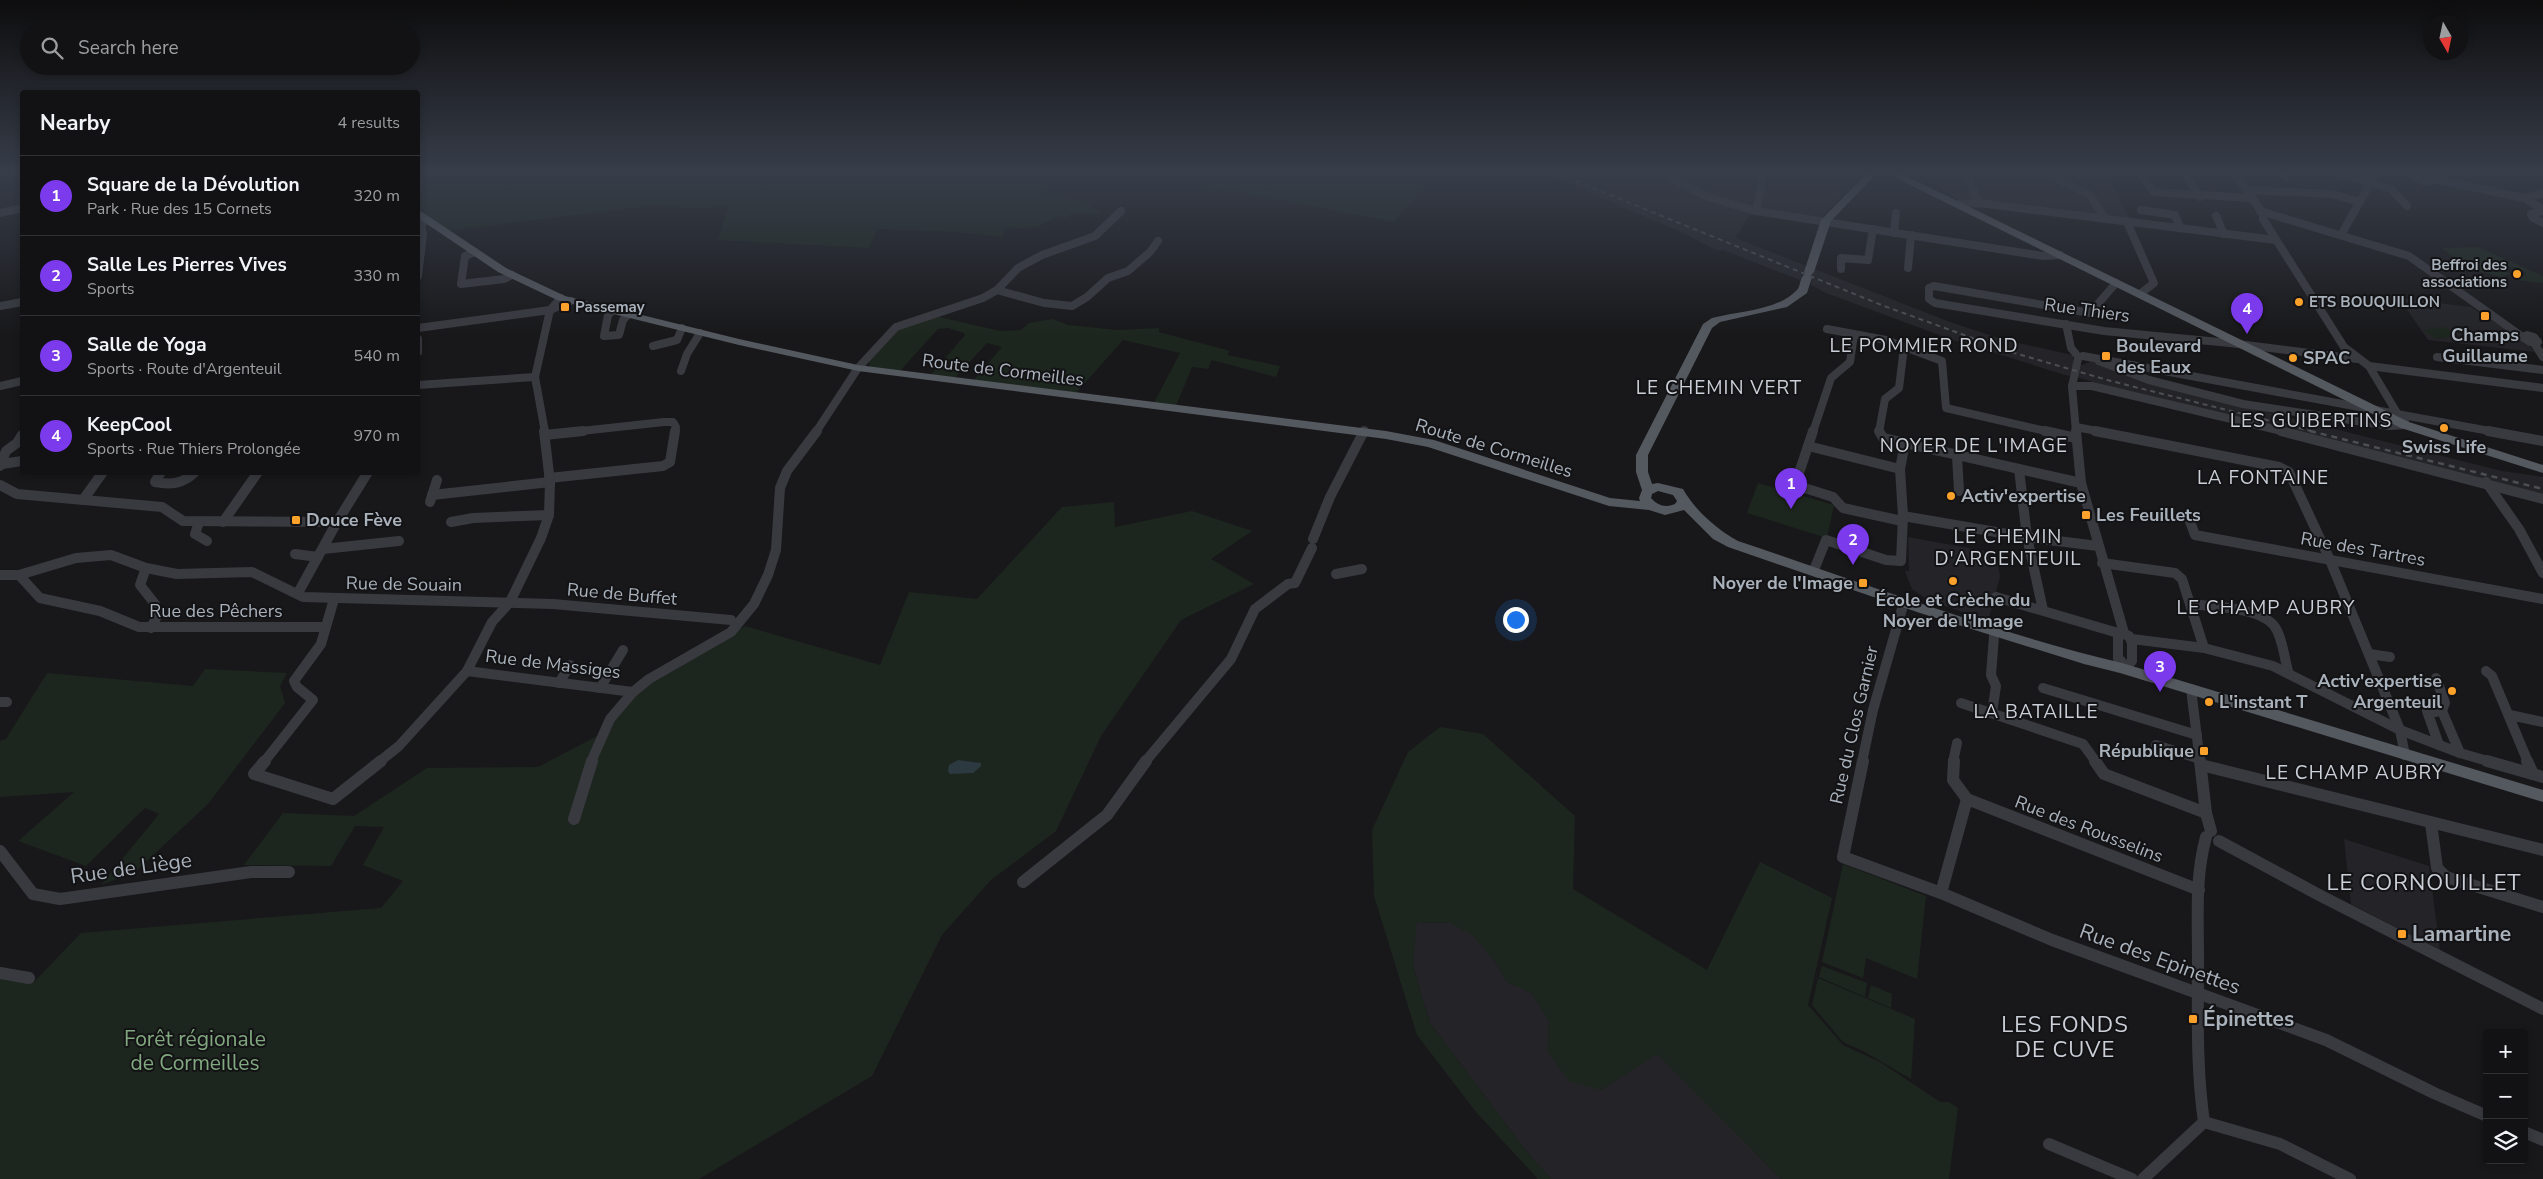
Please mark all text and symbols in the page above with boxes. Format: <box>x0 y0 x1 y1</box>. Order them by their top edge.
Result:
north arrow <box>2423 15 2468 60</box>
search box <box>20 20 420 75</box>
icon: search <box>38 34 66 62</box>
text: Search here <box>78 35 179 61</box>
text: Nearby <box>40 109 110 137</box>
text: 4 results <box>338 112 400 134</box>
text: Square de la Dévolution <box>87 172 300 198</box>
text: 1 <box>51 185 61 207</box>
text: 320 m <box>353 185 400 207</box>
text: Park · Rue des 15 Cornets <box>87 198 272 220</box>
text: Salle Les Pierres Vives <box>87 252 287 278</box>
place label: Beffroi des associations <box>2422 255 2507 292</box>
text: 2 <box>51 265 61 287</box>
text: 330 m <box>353 265 400 287</box>
marker: Beffroi des associations <box>2511 268 2523 280</box>
text: Sports <box>87 278 135 300</box>
street label: Rue Thiers <box>2043 292 2131 328</box>
place label: ETS BOUQUILLON <box>2309 292 2440 312</box>
pin: 4 <box>2231 293 2263 334</box>
marker: ETS BOUQUILLON <box>2293 296 2305 308</box>
place label: Passemay <box>575 297 645 317</box>
marker: Passemay <box>559 301 571 313</box>
marker: Champs Guillaume <box>2479 310 2491 322</box>
place label: Champs Guillaume <box>2442 323 2528 368</box>
text: Salle de Yoga <box>87 332 207 358</box>
district label: LE POMMIER ROND <box>1829 333 2019 359</box>
place label: Boulevard des Eaux <box>2116 334 2201 379</box>
text: 3 <box>51 345 61 367</box>
text: 540 m <box>353 345 400 367</box>
place label: SPAC <box>2303 346 2350 370</box>
street label: Route de Cormeilles <box>921 348 1085 392</box>
marker: Boulevard des Eaux <box>2100 350 2112 362</box>
marker: SPAC <box>2287 352 2299 364</box>
text: Sports · Route d'Argenteuil <box>87 358 282 380</box>
district label: LE CHEMIN VERT <box>1636 375 1802 401</box>
district label: LES GUIBERTINS <box>2230 408 2392 434</box>
text: KeepCool <box>87 412 172 438</box>
street label: Route de Cormeilles <box>1413 413 1575 483</box>
marker: Swiss Life <box>2438 422 2450 434</box>
text: 4 <box>51 425 61 447</box>
text: 970 m <box>353 425 400 447</box>
district label: NOYER DE L'IMAGE <box>1880 433 2068 459</box>
place label: Swiss Life <box>2402 435 2486 459</box>
text: Sports · Rue Thiers Prolongée <box>87 438 301 460</box>
district label: LA FONTAINE <box>2197 465 2329 491</box>
pin: 1 <box>1775 468 1807 509</box>
place label: Activ'expertise <box>1961 484 2086 508</box>
marker: Activ'expertise <box>1945 490 1957 502</box>
place label: Les Feuillets <box>2096 503 2201 527</box>
place label: Douce Fève <box>306 508 402 532</box>
marker: Les Feuillets <box>2080 509 2092 521</box>
marker: Douce Fève <box>290 514 302 526</box>
pin: 2 <box>1837 524 1869 565</box>
district label: LE CHEMIN D'ARGENTEUIL <box>1934 524 2082 572</box>
street label: Rue des Tartres <box>2299 526 2427 572</box>
street label: Rue de Souain <box>346 571 462 597</box>
place label: Noyer de l'Image <box>1712 571 1853 595</box>
marker: École et Crèche du Noyer de l'Image <box>1947 575 1959 587</box>
street label: Rue de Buffet <box>566 577 679 611</box>
marker: Noyer de l'Image <box>1857 577 1869 589</box>
place label: École et Crèche du Noyer de l'Image <box>1876 588 2030 633</box>
district label: LE CHAMP AUBRY <box>2177 595 2355 621</box>
street label: Rue des Pêchers <box>149 599 283 623</box>
your location <box>1503 607 1529 633</box>
street label: Rue du Clos Garnier <box>1824 643 1884 806</box>
street label: Rue de Massiges <box>484 644 622 684</box>
pin: 3 <box>2144 651 2176 692</box>
place label: Activ'expertise Argenteuil <box>2317 669 2442 714</box>
marker: Activ'expertise Argenteuil <box>2446 685 2458 697</box>
place label: L'instant T <box>2219 690 2308 714</box>
marker: L'instant T <box>2203 696 2215 708</box>
district label: LA BATAILLE <box>1973 699 2099 725</box>
place label: République <box>2099 739 2194 763</box>
marker: République <box>2198 745 2210 757</box>
district label: LE CHAMP AUBRY <box>2266 760 2444 786</box>
street label: Rue des Rousselins <box>2011 790 2167 868</box>
street label: Rue de Liège <box>69 846 193 890</box>
district label: LE CORNOUILLET <box>2327 868 2521 898</box>
street label: Rue des Epinettes <box>2076 917 2244 1001</box>
place label: Lamartine <box>2412 920 2511 948</box>
marker: Lamartine <box>2396 928 2408 940</box>
place label: Épinettes <box>2203 1005 2294 1033</box>
district label: LES FONDS DE CUVE <box>2001 1010 2129 1065</box>
marker: Épinettes <box>2187 1013 2199 1025</box>
park label: Forêt régionale de Cormeilles <box>124 1025 266 1077</box>
map controls <box>2483 1029 2528 1164</box>
button: + <box>2483 1029 2528 1074</box>
button: − <box>2483 1074 2528 1119</box>
button: layers <box>2483 1119 2528 1164</box>

